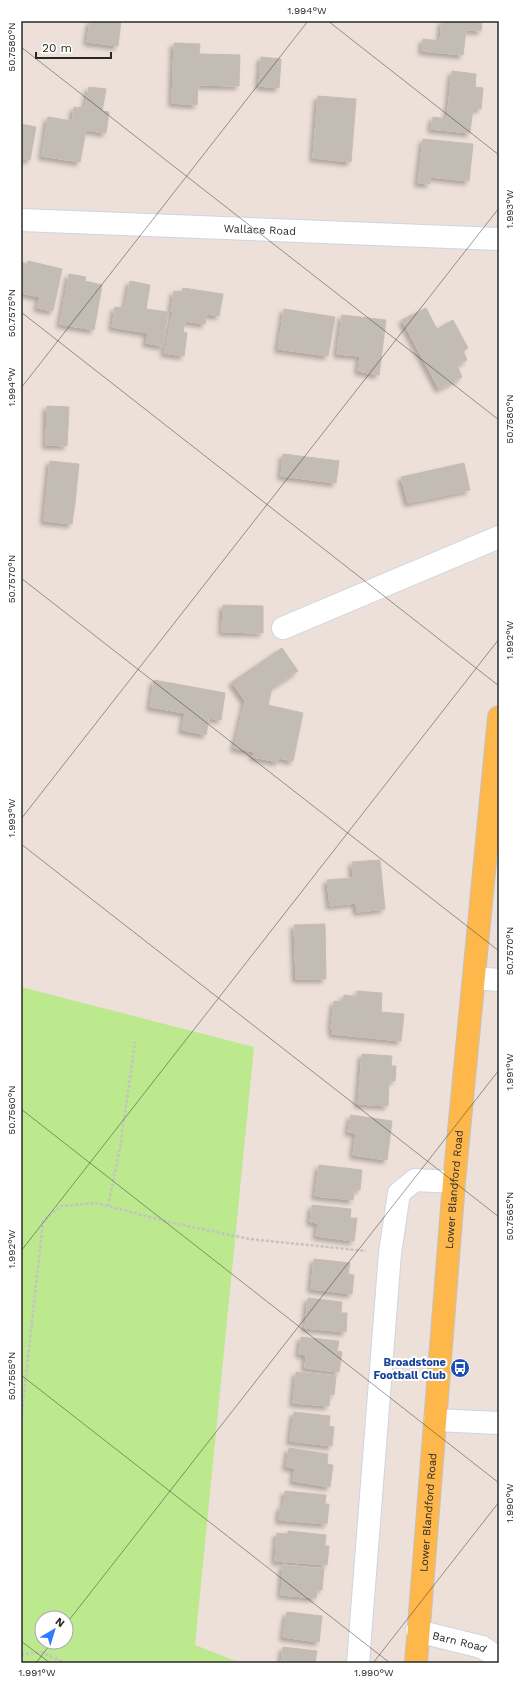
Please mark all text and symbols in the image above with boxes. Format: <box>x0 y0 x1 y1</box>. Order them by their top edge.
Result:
text: 1.994°W <box>287 5 327 16</box>
text: 50.7580°N <box>6 22 17 72</box>
scale bar <box>36 34 111 60</box>
text: 20 m <box>42 41 72 55</box>
text: 1.993°W <box>504 189 515 228</box>
street label: Wallace Road <box>223 222 296 238</box>
text: 50.7575°N <box>6 289 17 337</box>
text: 1.994°W <box>6 367 17 407</box>
text: 50.7580°N <box>504 394 515 444</box>
text: 50.7570°N <box>6 555 17 603</box>
text: 1.992°W <box>504 620 515 659</box>
text: 1.993°W <box>6 798 17 837</box>
text: 50.7570°N <box>504 927 515 975</box>
text: 1.991°W <box>504 1053 515 1091</box>
text: 50.7560°N <box>6 1085 17 1135</box>
street label: Lower Blandford Road <box>443 1129 466 1250</box>
text: 50.7565°N <box>504 1192 515 1240</box>
text: 1.992°W <box>6 1229 17 1268</box>
text: 50.7555°N <box>6 1352 17 1400</box>
place label: Broadstone Football Club <box>374 1356 446 1382</box>
bus stop icon: Broadstone Football Club <box>449 1357 471 1379</box>
street label: Lower Blandford Road <box>417 1452 440 1573</box>
text: 1.990°W <box>504 1483 515 1523</box>
north arrow <box>34 1610 74 1650</box>
text: N <box>53 1615 67 1630</box>
street label: Barn Road <box>431 1629 489 1655</box>
text: 1.991°W <box>18 1667 56 1678</box>
text: 1.990°W <box>354 1667 394 1678</box>

